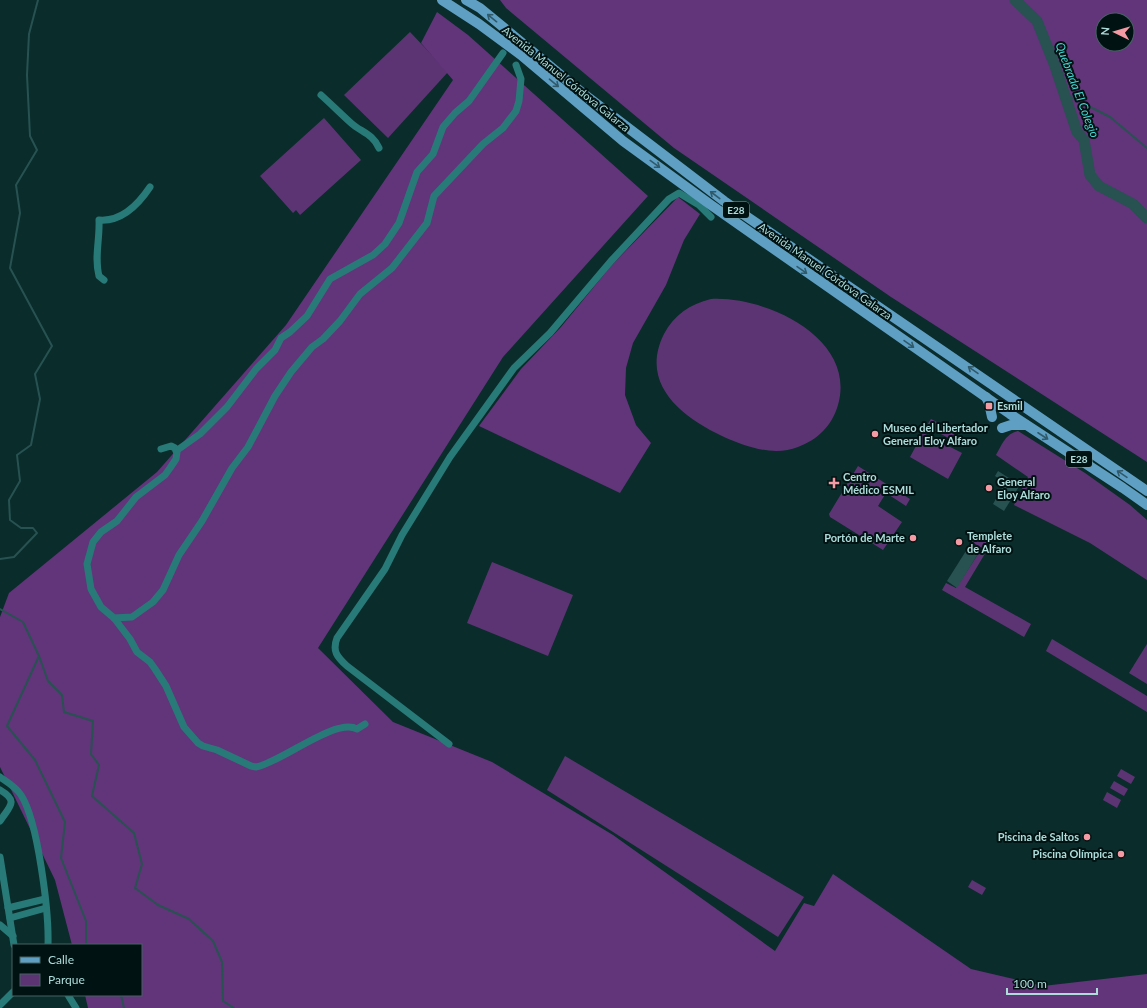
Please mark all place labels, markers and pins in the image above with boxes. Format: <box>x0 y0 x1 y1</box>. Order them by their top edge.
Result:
place label: Esmil <box>997 399 1023 412</box>
marker: Esmil <box>984 401 994 411</box>
place label: Museo del Libertador General Eloy Alfaro <box>883 421 989 447</box>
marker: Museo del Libertador General Eloy Alfaro <box>870 429 880 439</box>
place label: Centro Médico ESMIL <box>843 470 914 496</box>
place label: General Eloy Alfaro <box>997 475 1050 501</box>
marker: Centro Médico ESMIL <box>828 477 840 489</box>
marker: General Eloy Alfaro <box>984 483 994 493</box>
place label: Templete de Alfaro <box>967 529 1012 555</box>
place label: Portón de Marte <box>824 531 905 544</box>
marker: Portón de Marte <box>908 533 918 543</box>
marker: Templete de Alfaro <box>954 537 964 547</box>
place label: Piscina de Saltos <box>998 830 1079 843</box>
marker: Piscina de Saltos <box>1082 832 1092 842</box>
place label: Piscina Olímpica <box>1033 847 1113 860</box>
marker: Piscina Olímpica <box>1116 849 1126 859</box>

